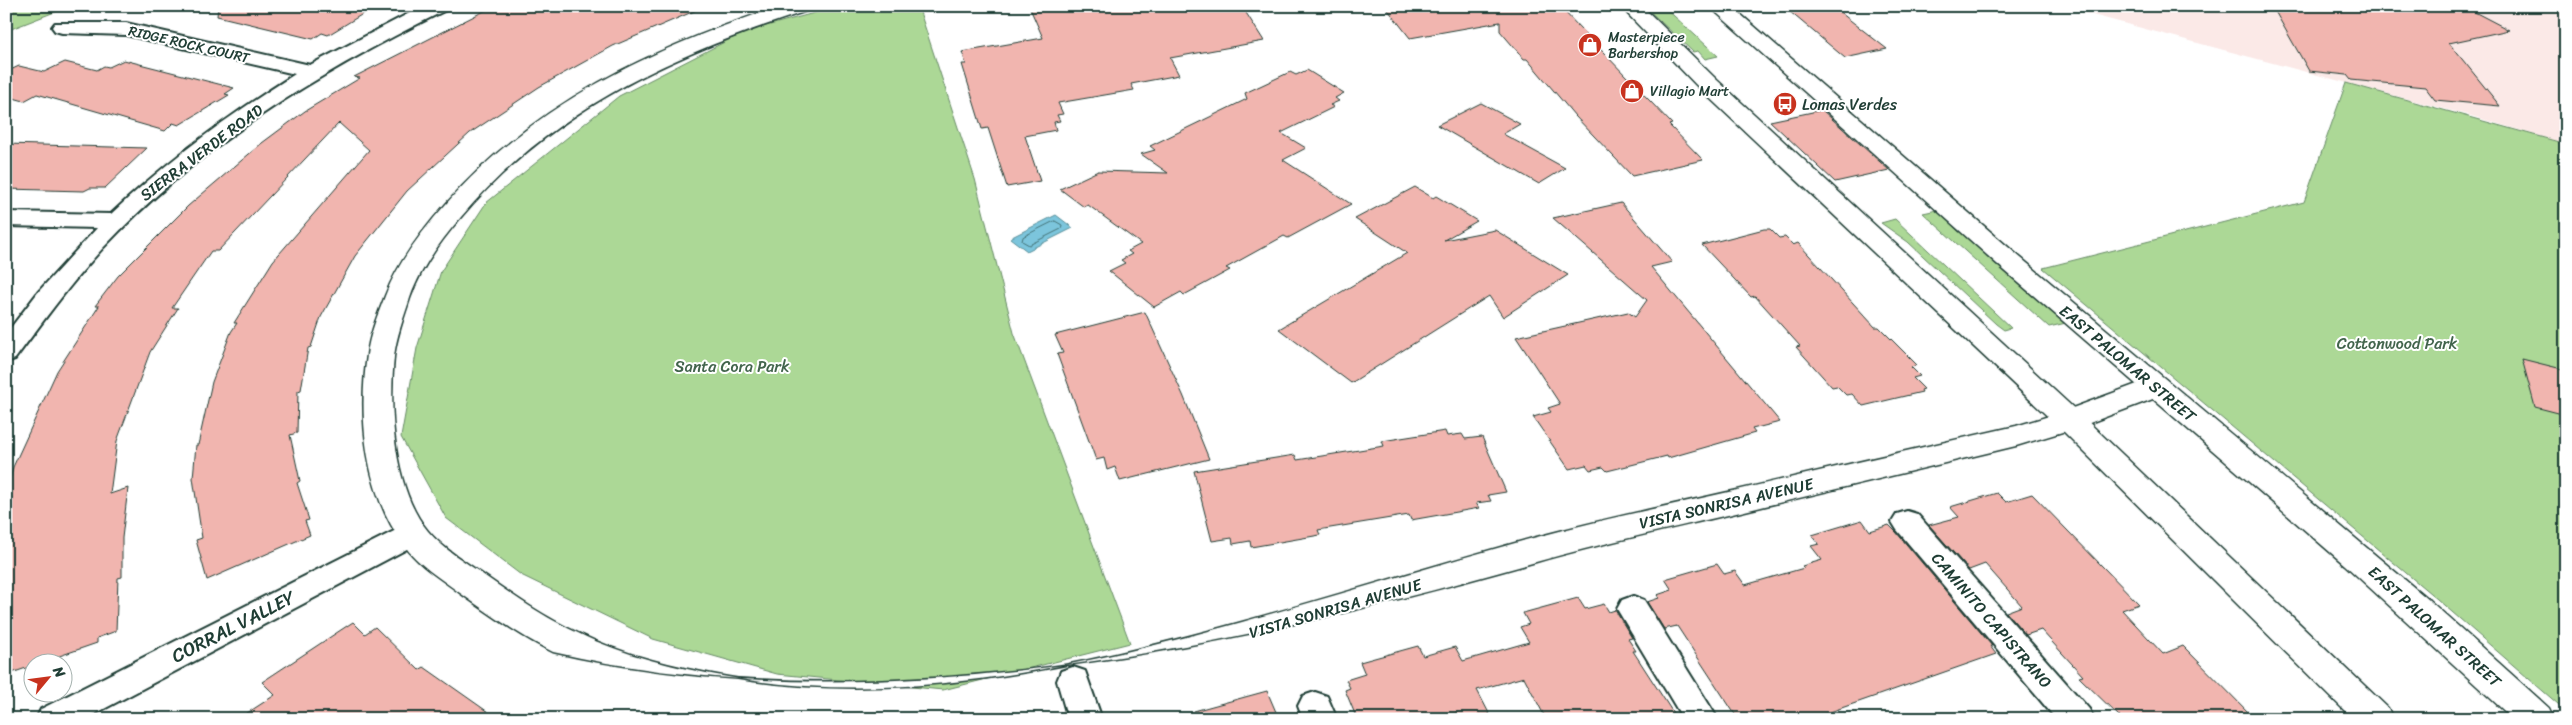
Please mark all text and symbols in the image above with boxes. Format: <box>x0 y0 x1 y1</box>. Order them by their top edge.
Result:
street label: RIDGE ROCK COURT <box>126 18 253 71</box>
place label: Masterpiece Barbershop <box>1608 25 1685 66</box>
shop icon: Masterpiece Barbershop <box>1577 32 1603 58</box>
shop icon: Villagio Mart <box>1619 78 1645 104</box>
place label: Villagio Mart <box>1650 79 1729 104</box>
place label: Lomas Verdes <box>1802 90 1898 119</box>
bus stop icon: Lomas Verdes <box>1772 91 1798 117</box>
street label: SIERRA VERDE ROAD <box>133 96 270 209</box>
street label: EAST PALOMAR STREET <box>2053 297 2204 430</box>
park label: Cottonwood Park <box>2337 329 2458 358</box>
park label: Santa Cora Park <box>675 352 790 381</box>
street label: VISTA SONRISA AVENUE <box>1636 469 1817 538</box>
street label: CAMINITO CAPISTRANO <box>1924 545 2059 695</box>
street label: EAST PALOMAR STREET <box>2361 558 2509 695</box>
street label: VISTA SONRISA AVENUE <box>1246 570 1426 647</box>
street label: CORRAL VALLEY <box>165 580 302 672</box>
north arrow <box>22 652 72 702</box>
text: N <box>45 661 72 683</box>

